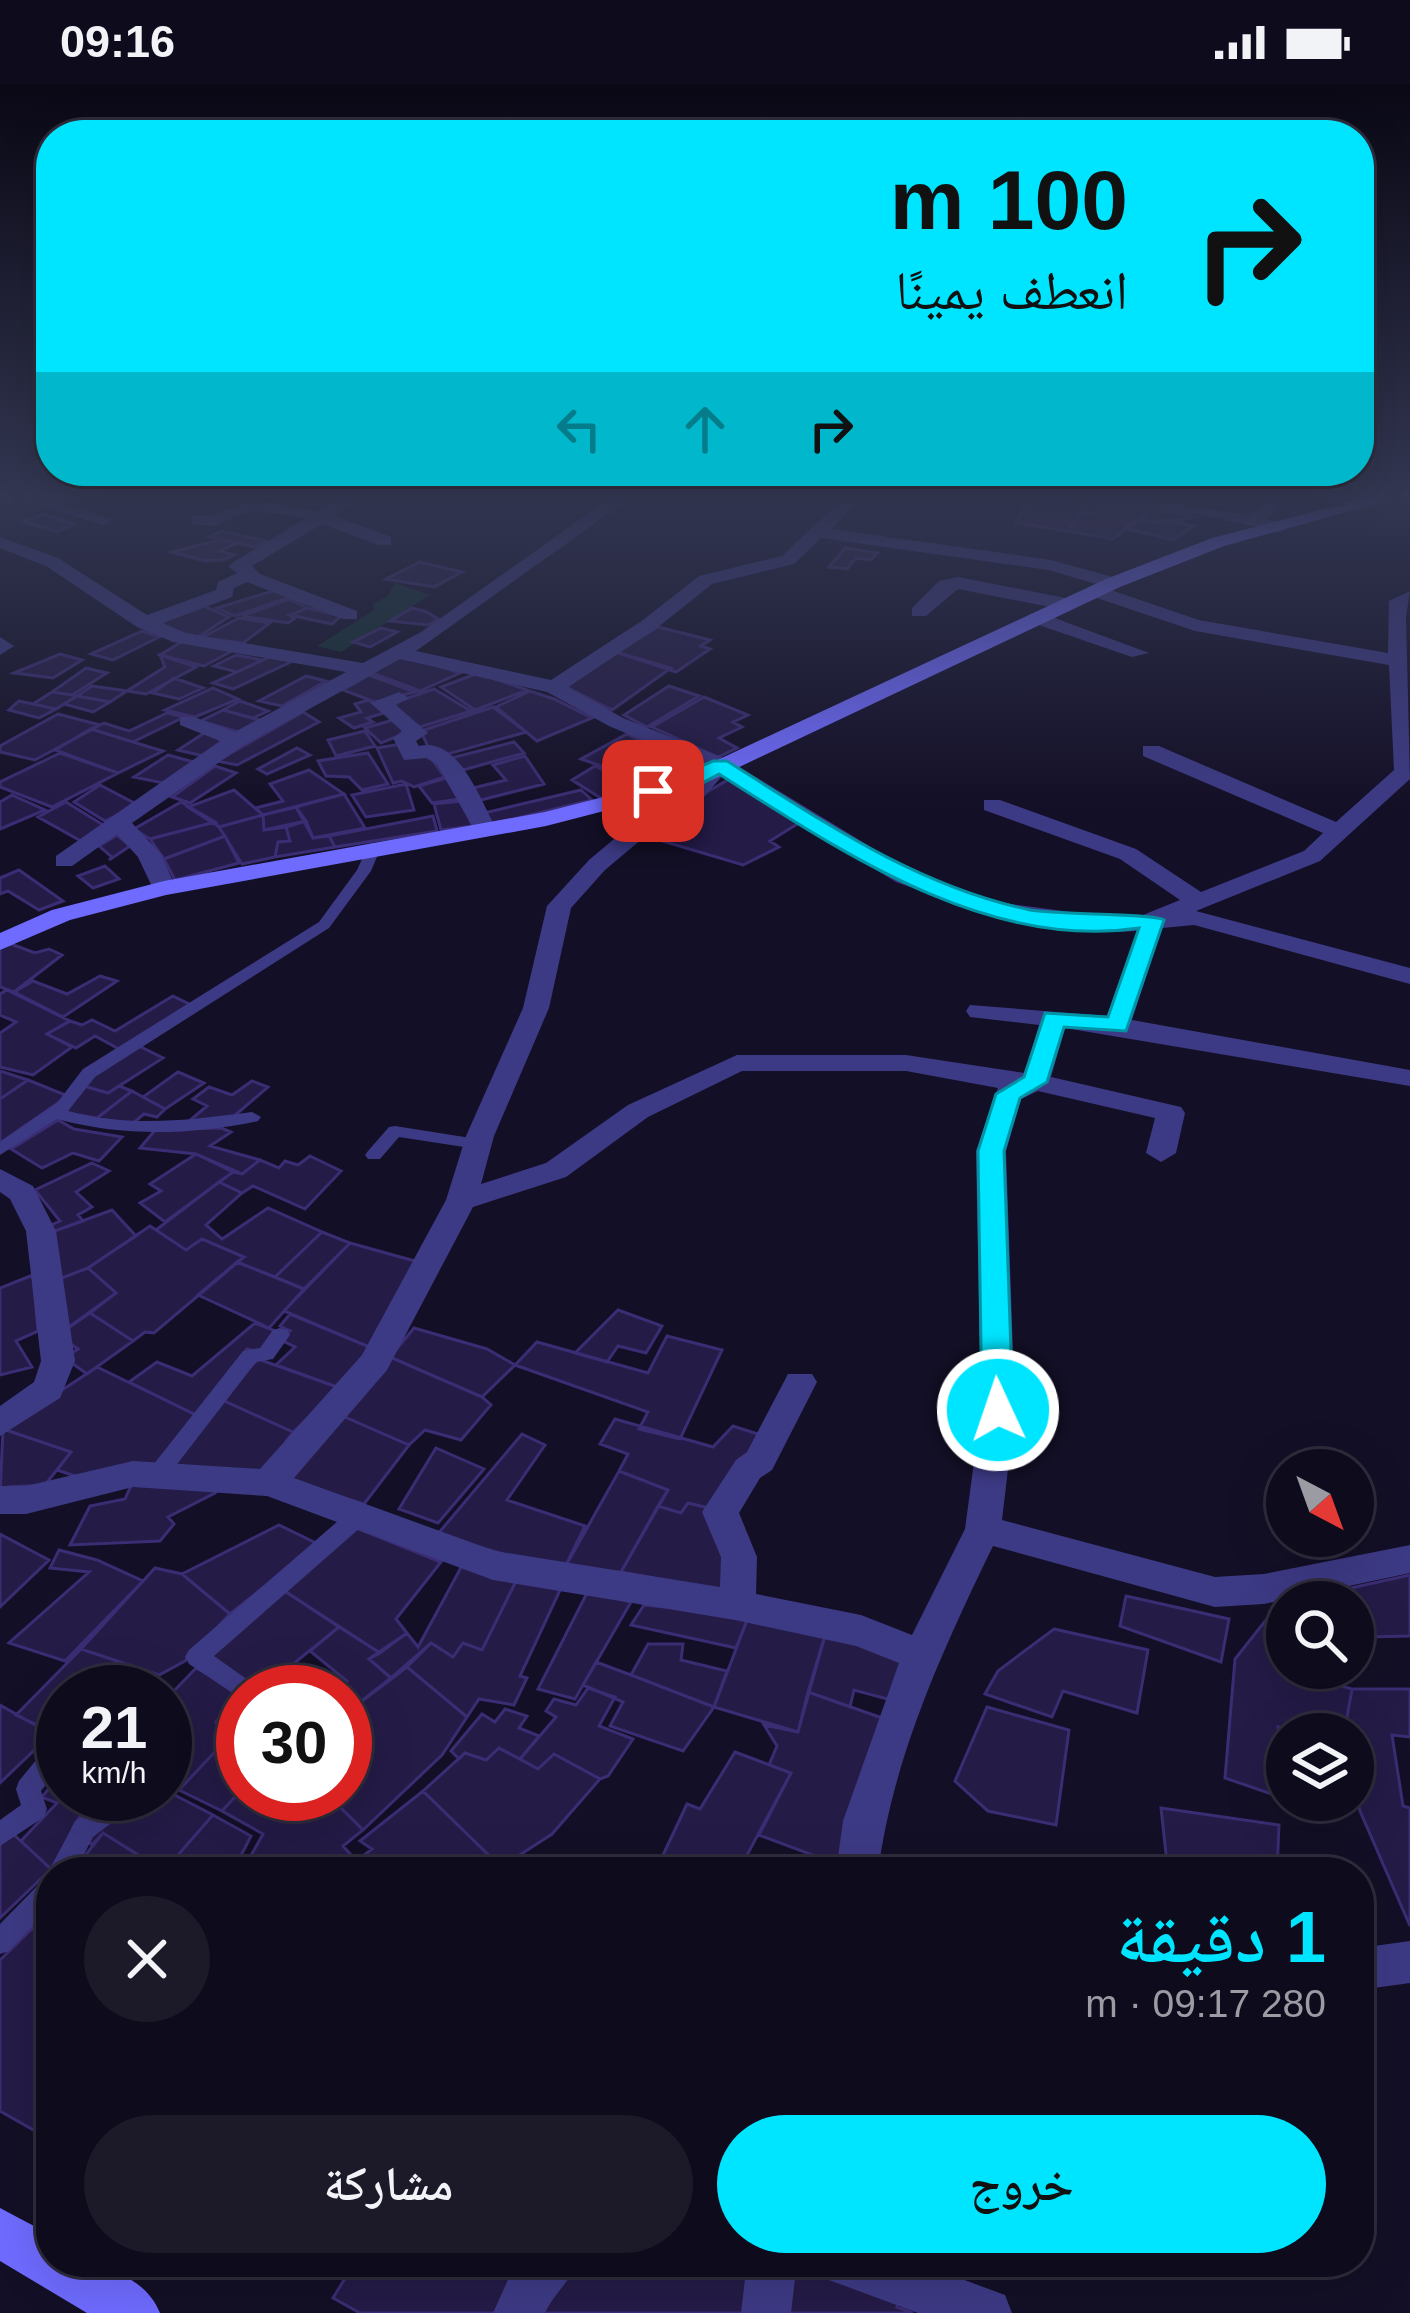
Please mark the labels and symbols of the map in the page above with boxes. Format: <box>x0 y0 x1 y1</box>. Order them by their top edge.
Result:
pin <box>602 740 704 842</box>
position arrow <box>935 1347 1061 1473</box>
north arrow <box>1266 1449 1374 1557</box>
speed limit sign: 30 <box>216 1665 372 1821</box>

